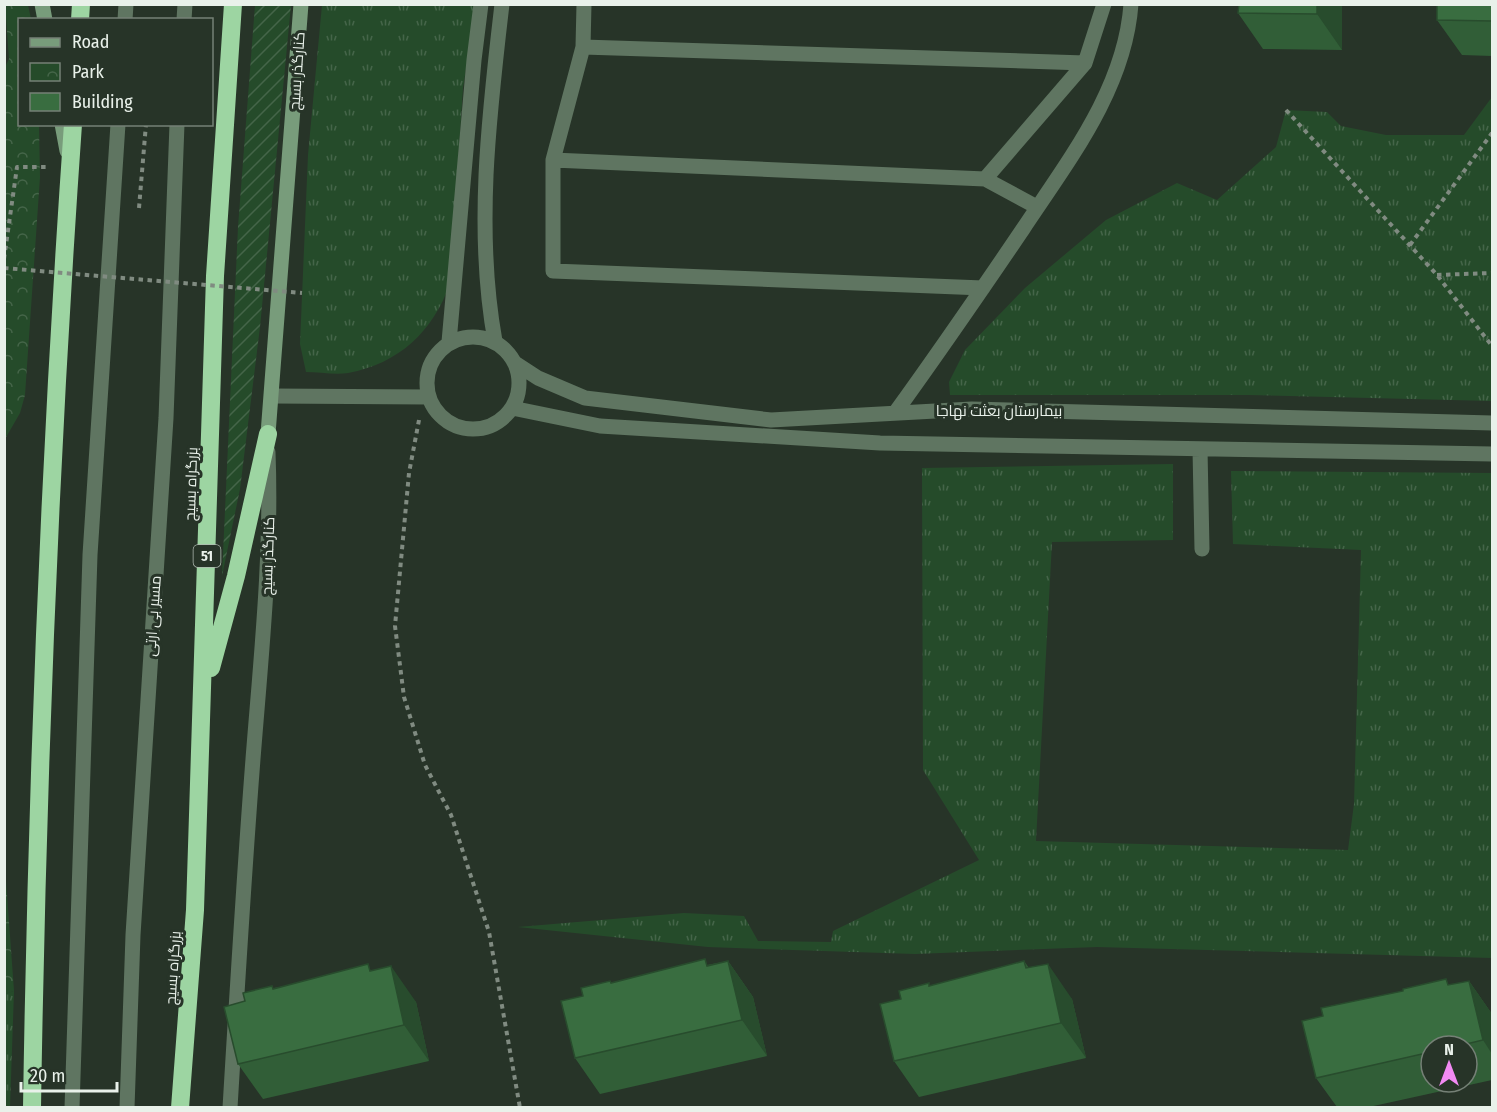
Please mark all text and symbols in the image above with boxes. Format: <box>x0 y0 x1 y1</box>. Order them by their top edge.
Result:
legend <box>18 18 213 126</box>
text: Road <box>72 31 109 53</box>
street label: کنارگذر بسیج <box>285 31 311 111</box>
text: Park <box>72 61 105 83</box>
text: Building <box>72 91 133 113</box>
street label: بیمارستان بعثت نهاجا <box>936 402 1062 421</box>
street label: بزرگراه بسیج <box>181 447 203 521</box>
street label: کنارگذر بسیج <box>258 516 280 596</box>
road number: 51 <box>194 545 220 567</box>
street label: مسیر بی ارتی <box>141 575 166 657</box>
street label: بزرگراه بسیج <box>161 930 187 1006</box>
north arrow <box>1419 1034 1479 1094</box>
text: N <box>1444 1040 1454 1059</box>
scale bar <box>21 1055 117 1093</box>
text: 20 m <box>30 1065 65 1087</box>

